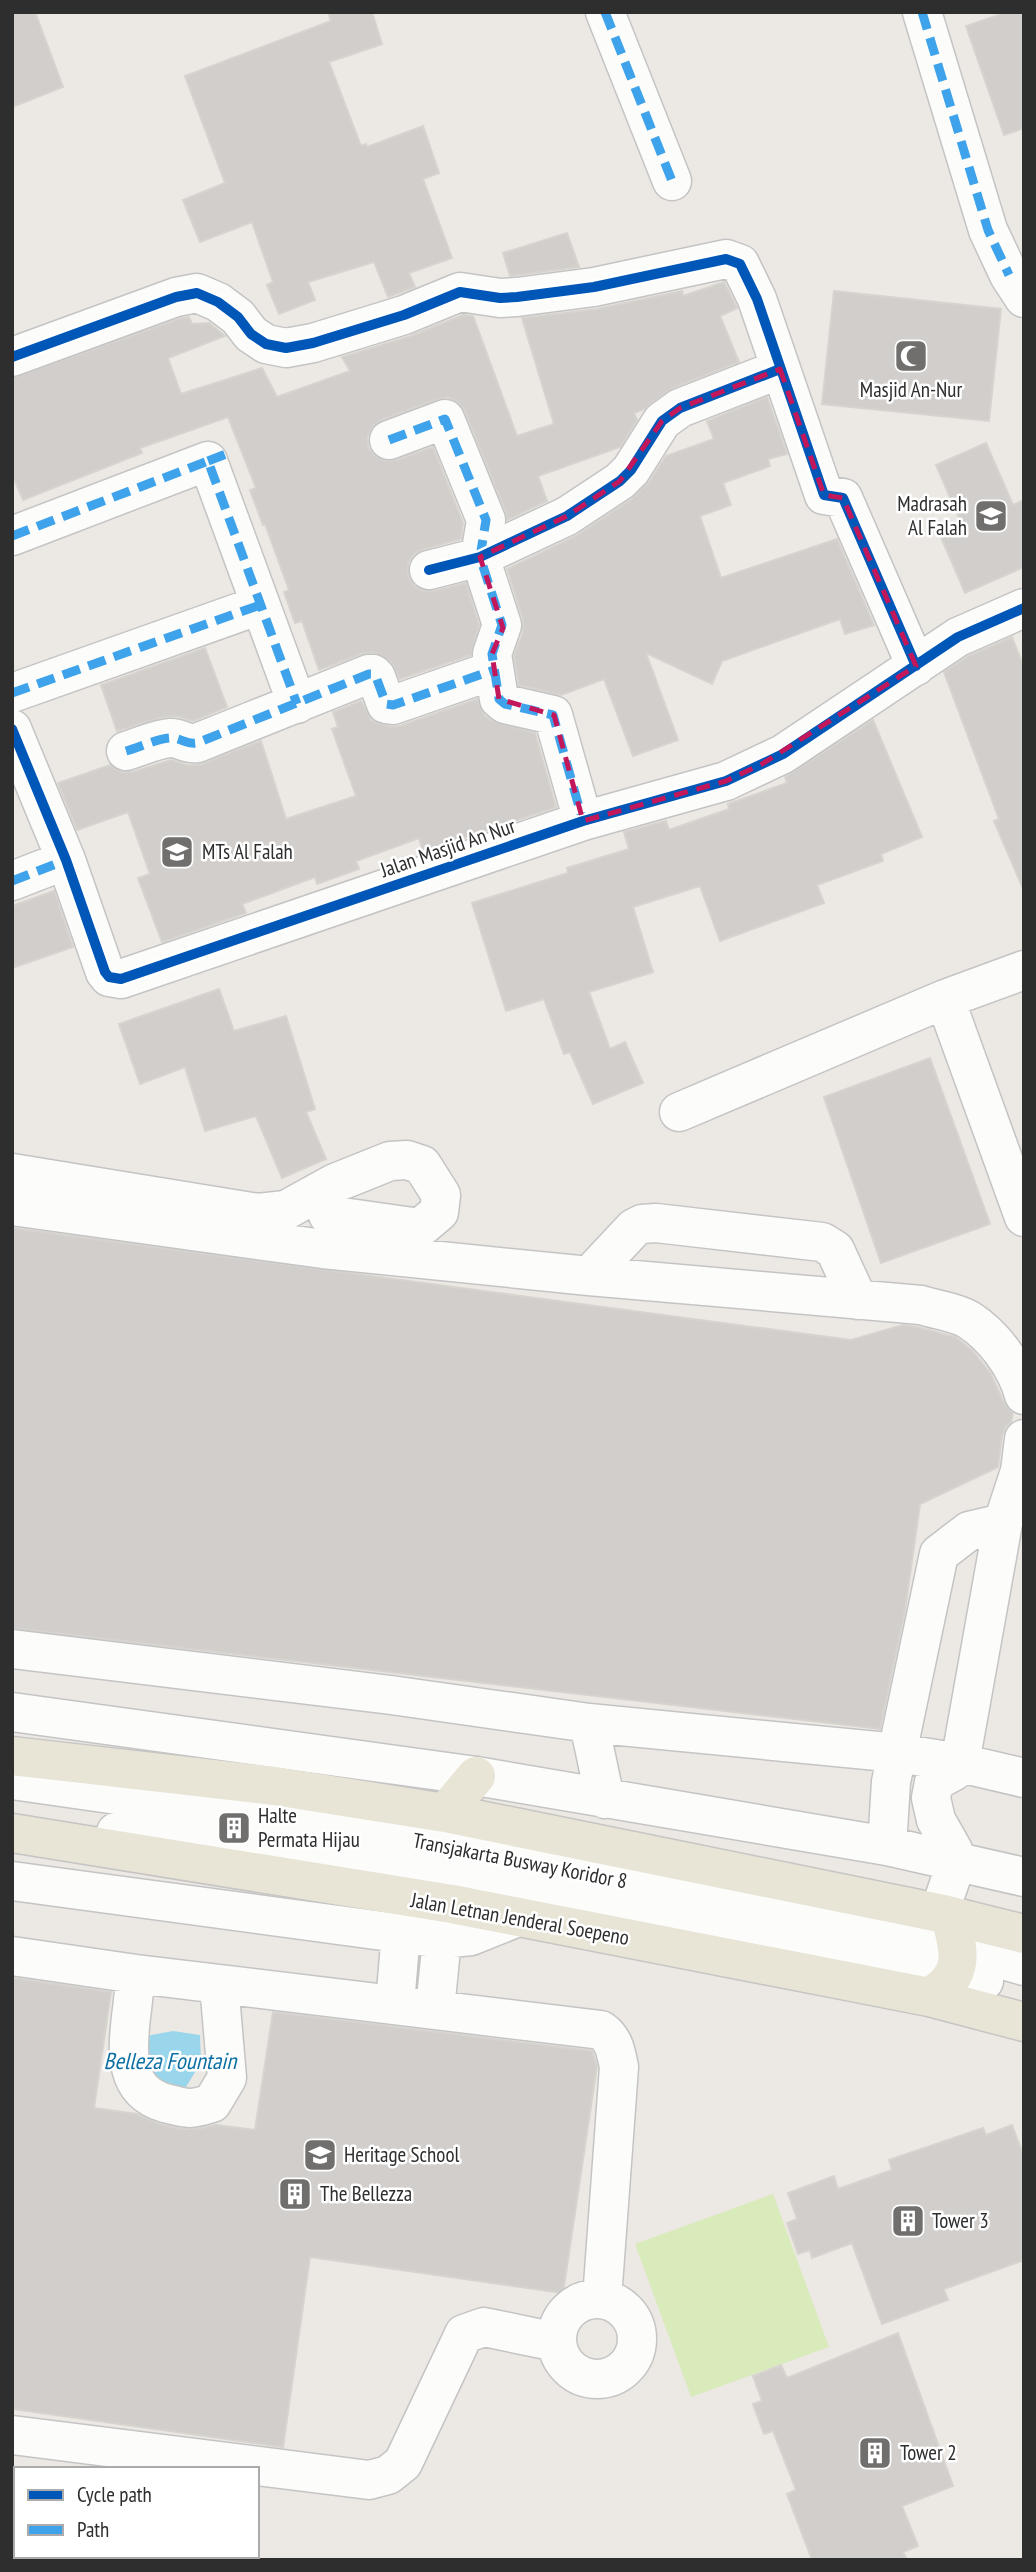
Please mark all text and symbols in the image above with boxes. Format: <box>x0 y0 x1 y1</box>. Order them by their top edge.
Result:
mosque icon: Masjid An-Nur <box>892 337 930 375</box>
place label: Masjid An-Nur <box>860 376 962 403</box>
place label: Madrasah Al Falah <box>897 490 967 541</box>
school or university icon: Madrasah Al Falah <box>972 497 1010 535</box>
street label: Jalan Masjid An Nur <box>376 812 519 884</box>
school or university icon: MTs Al Falah <box>158 833 196 871</box>
place label: MTs Al Falah <box>202 838 293 865</box>
place label: Halte Permata Hijau <box>258 1802 360 1853</box>
building icon: Halte Permata Hijau <box>215 1809 253 1847</box>
street label: Transjakarta Busway Koridor 8 <box>411 1826 630 1895</box>
street label: Jalan Letnan Jenderal Soepeno <box>408 1886 631 1951</box>
water label: Belleza Fountain <box>104 2046 238 2075</box>
school or university icon: Heritage School <box>301 2136 339 2174</box>
place label: Heritage School <box>344 2141 459 2168</box>
building icon: The Bellezza <box>276 2175 314 2213</box>
place label: The Bellezza <box>320 2180 412 2207</box>
building icon: Tower 3 <box>889 2202 927 2240</box>
place label: Tower 3 <box>932 2207 989 2234</box>
building icon: Tower 2 <box>856 2434 894 2472</box>
place label: Tower 2 <box>900 2439 957 2466</box>
legend <box>14 2467 259 2558</box>
text: Cycle path <box>77 2481 152 2508</box>
text: Path <box>77 2516 109 2543</box>

